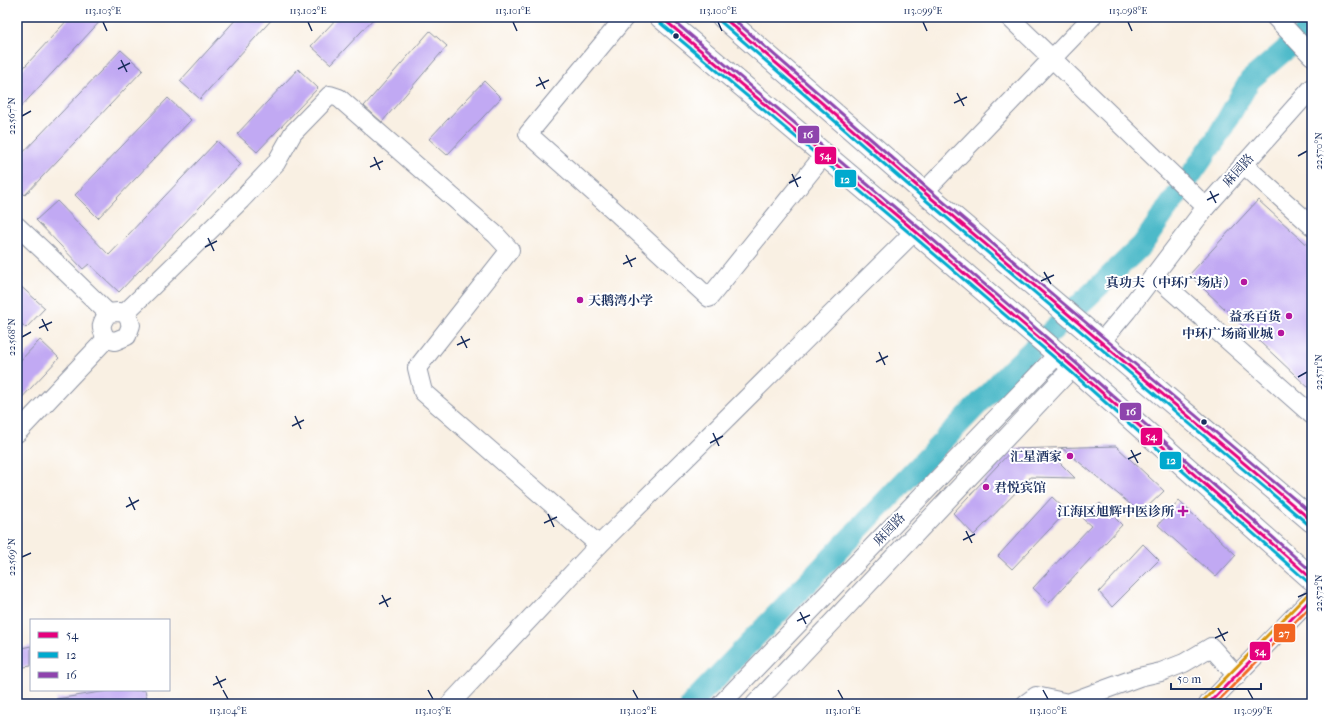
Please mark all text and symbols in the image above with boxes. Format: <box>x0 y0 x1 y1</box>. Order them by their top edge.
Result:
text: 113.103°E <box>85 5 121 17</box>
text: 113.102°E <box>289 5 327 17</box>
text: 113.101°E <box>495 5 531 17</box>
text: 113.100°E <box>699 5 737 17</box>
text: 113.099°E <box>904 5 942 17</box>
text: 113.098°E <box>1109 5 1147 17</box>
unlabelled marker <box>671 31 681 41</box>
text: 22.567°N <box>6 97 18 135</box>
line badge: 16 <box>797 125 820 144</box>
text: 16 <box>803 128 814 141</box>
text: 22.570°N <box>1313 132 1325 170</box>
line badge: 54 <box>814 146 837 165</box>
text: 54 <box>819 149 831 162</box>
street label: 麻园路 <box>1219 150 1257 190</box>
line badge: 12 <box>834 169 857 188</box>
text: 12 <box>840 173 850 186</box>
place label: 真功夫（中环广场店） <box>1106 275 1236 290</box>
marker: 真功夫（中环广场店） <box>1239 277 1249 287</box>
place label: 天鹅湾小学 <box>588 293 653 308</box>
marker: 天鹅湾小学 <box>575 295 585 305</box>
place label: 益丞百货 <box>1229 309 1281 324</box>
marker: 益丞百货 <box>1284 311 1294 321</box>
text: 22.568°N <box>6 318 18 356</box>
place label: 中环广场商业城 <box>1182 326 1273 341</box>
marker: 中环广场商业城 <box>1276 328 1286 338</box>
text: 22.571°N <box>1313 354 1325 390</box>
line badge: 16 <box>1119 402 1142 421</box>
text: 16 <box>1126 405 1137 418</box>
unlabelled marker <box>1199 417 1209 427</box>
line badge: 54 <box>1140 427 1163 446</box>
text: 54 <box>1145 430 1157 443</box>
place label: 汇星酒家 <box>1010 449 1062 464</box>
marker: 汇星酒家 <box>1065 451 1075 461</box>
line badge: 12 <box>1159 451 1182 470</box>
text: 12 <box>1166 454 1176 467</box>
place label: 君悦宾馆 <box>994 480 1046 495</box>
marker: 君悦宾馆 <box>981 482 991 492</box>
place label: 江海区旭辉中医诊所 <box>1057 504 1175 519</box>
marker: 江海区旭辉中医诊所 <box>1177 505 1189 517</box>
street label: 麻园路 <box>870 510 908 548</box>
text: 22.569°N <box>6 538 18 576</box>
text: 22.572°N <box>1313 574 1325 612</box>
legend <box>30 619 170 691</box>
line badge: 27 <box>1273 623 1296 643</box>
text: 27 <box>1279 627 1290 640</box>
text: 54 <box>66 628 79 642</box>
line badge: 54 <box>1249 641 1271 661</box>
text: 54 <box>1254 645 1266 658</box>
text: 12 <box>66 648 76 662</box>
scale bar <box>1171 665 1261 691</box>
text: 16 <box>66 668 77 682</box>
text: 50 m <box>1177 672 1201 686</box>
text: 113.104°E <box>209 705 247 717</box>
text: 113.103°E <box>415 705 451 717</box>
text: 113.102°E <box>619 705 657 717</box>
text: 113.101°E <box>825 705 861 717</box>
text: 113.100°E <box>1029 705 1067 717</box>
text: 113.099°E <box>1234 705 1272 717</box>

